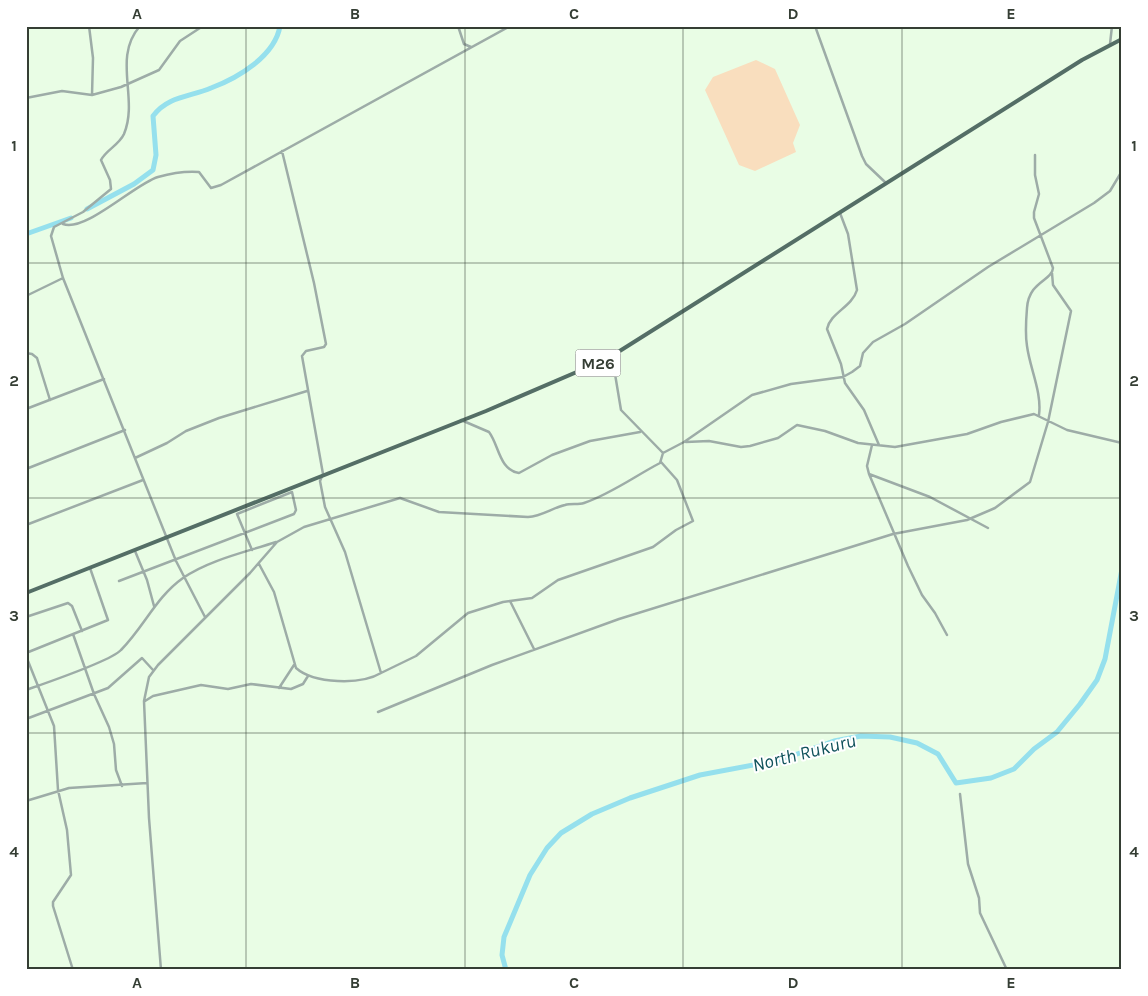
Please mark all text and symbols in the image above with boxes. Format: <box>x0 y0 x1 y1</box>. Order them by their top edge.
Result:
text: A <box>132 4 142 23</box>
text: B <box>350 4 360 23</box>
text: C <box>569 4 579 23</box>
text: D <box>788 4 799 23</box>
text: E <box>1006 4 1016 23</box>
text: 1 <box>11 136 17 155</box>
text: 1 <box>1131 136 1137 155</box>
road number: M26 <box>576 349 620 376</box>
text: 2 <box>9 371 19 390</box>
text: 2 <box>1129 371 1139 390</box>
text: 3 <box>9 606 19 625</box>
text: 3 <box>1129 606 1139 625</box>
water label: North Rukuru <box>750 729 858 776</box>
text: 4 <box>9 842 19 861</box>
text: 4 <box>1129 842 1139 861</box>
text: A <box>132 973 142 992</box>
text: B <box>350 973 360 992</box>
text: C <box>569 973 579 992</box>
text: D <box>788 973 799 992</box>
text: E <box>1006 973 1016 992</box>

